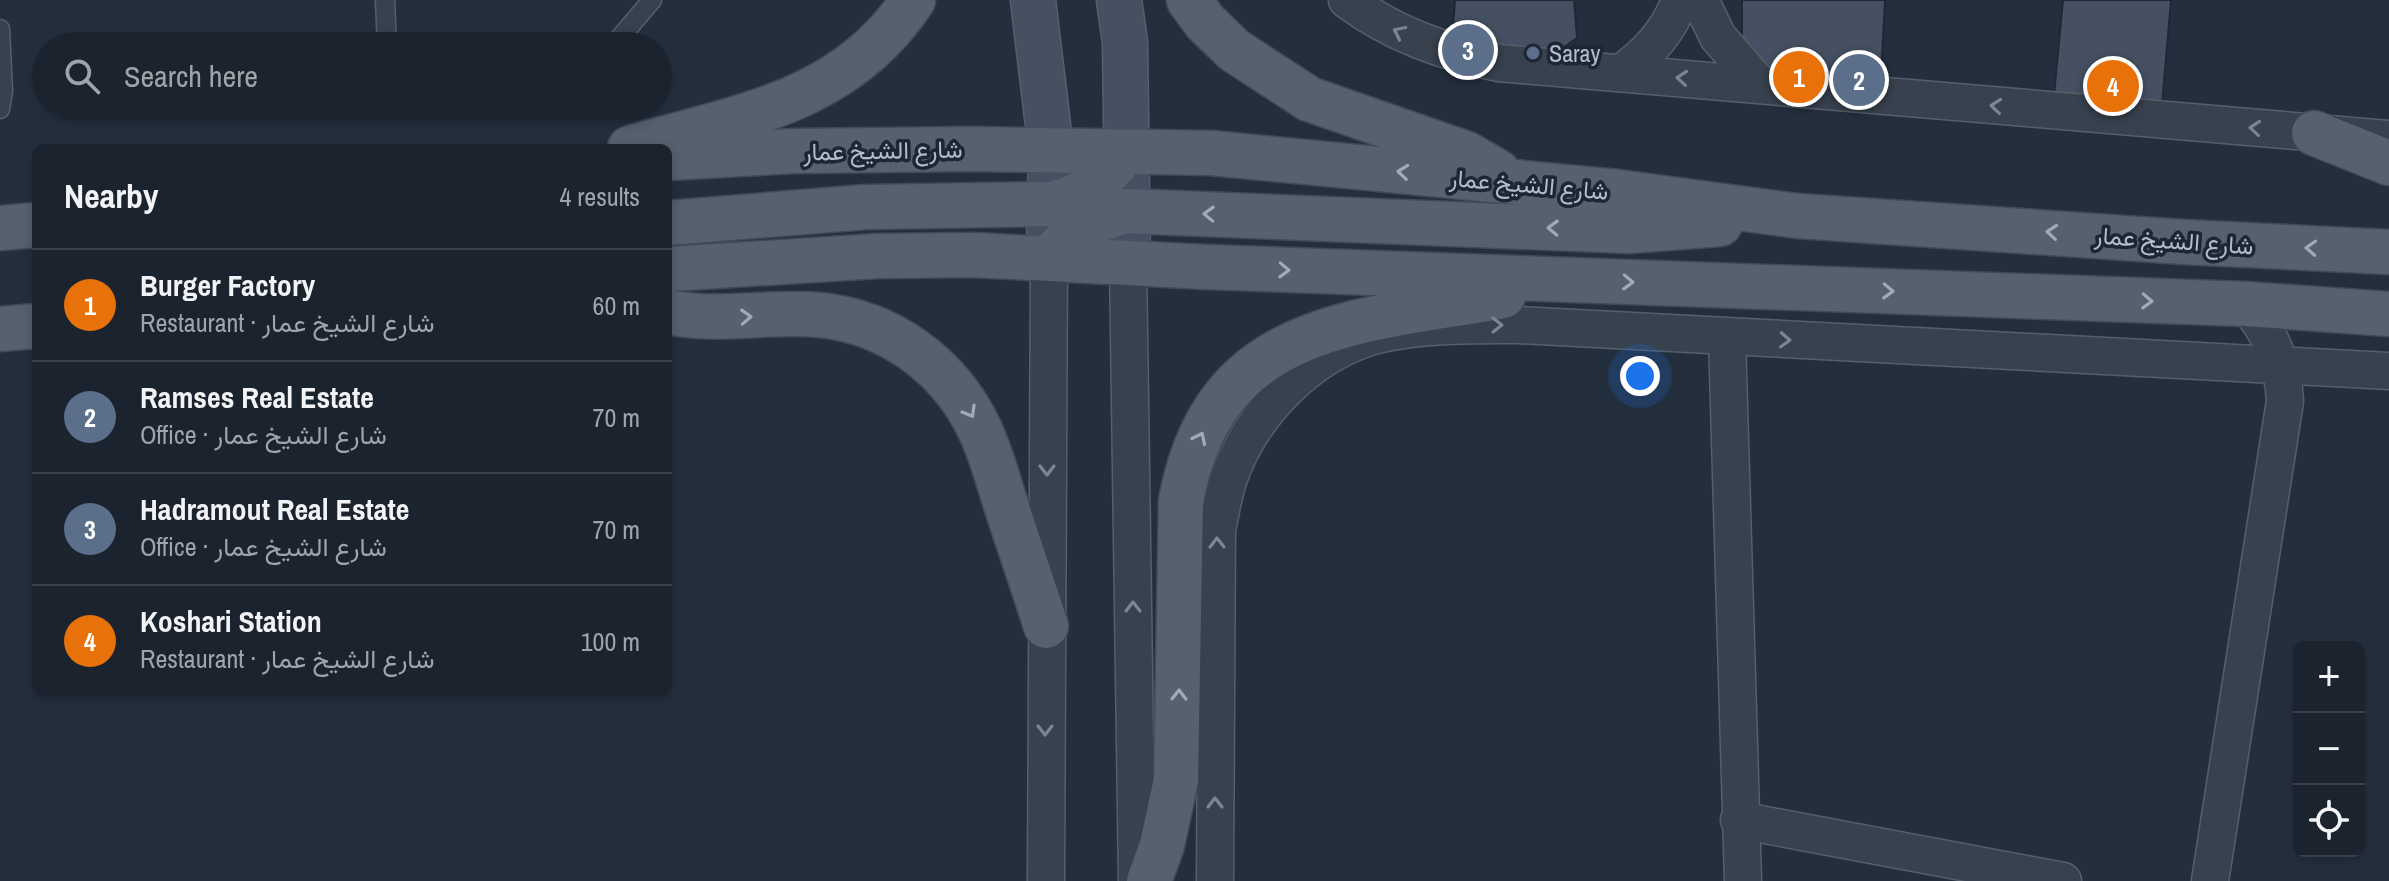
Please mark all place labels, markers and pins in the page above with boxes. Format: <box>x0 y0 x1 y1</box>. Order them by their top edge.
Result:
pin: 3 <box>1442 20 1494 80</box>
place label: Saray <box>1549 37 1601 69</box>
marker: Saray <box>1524 44 1542 62</box>
pin: 1 <box>1773 47 1825 107</box>
pin: 2 <box>1833 50 1885 110</box>
pin: 4 <box>2087 56 2139 116</box>

